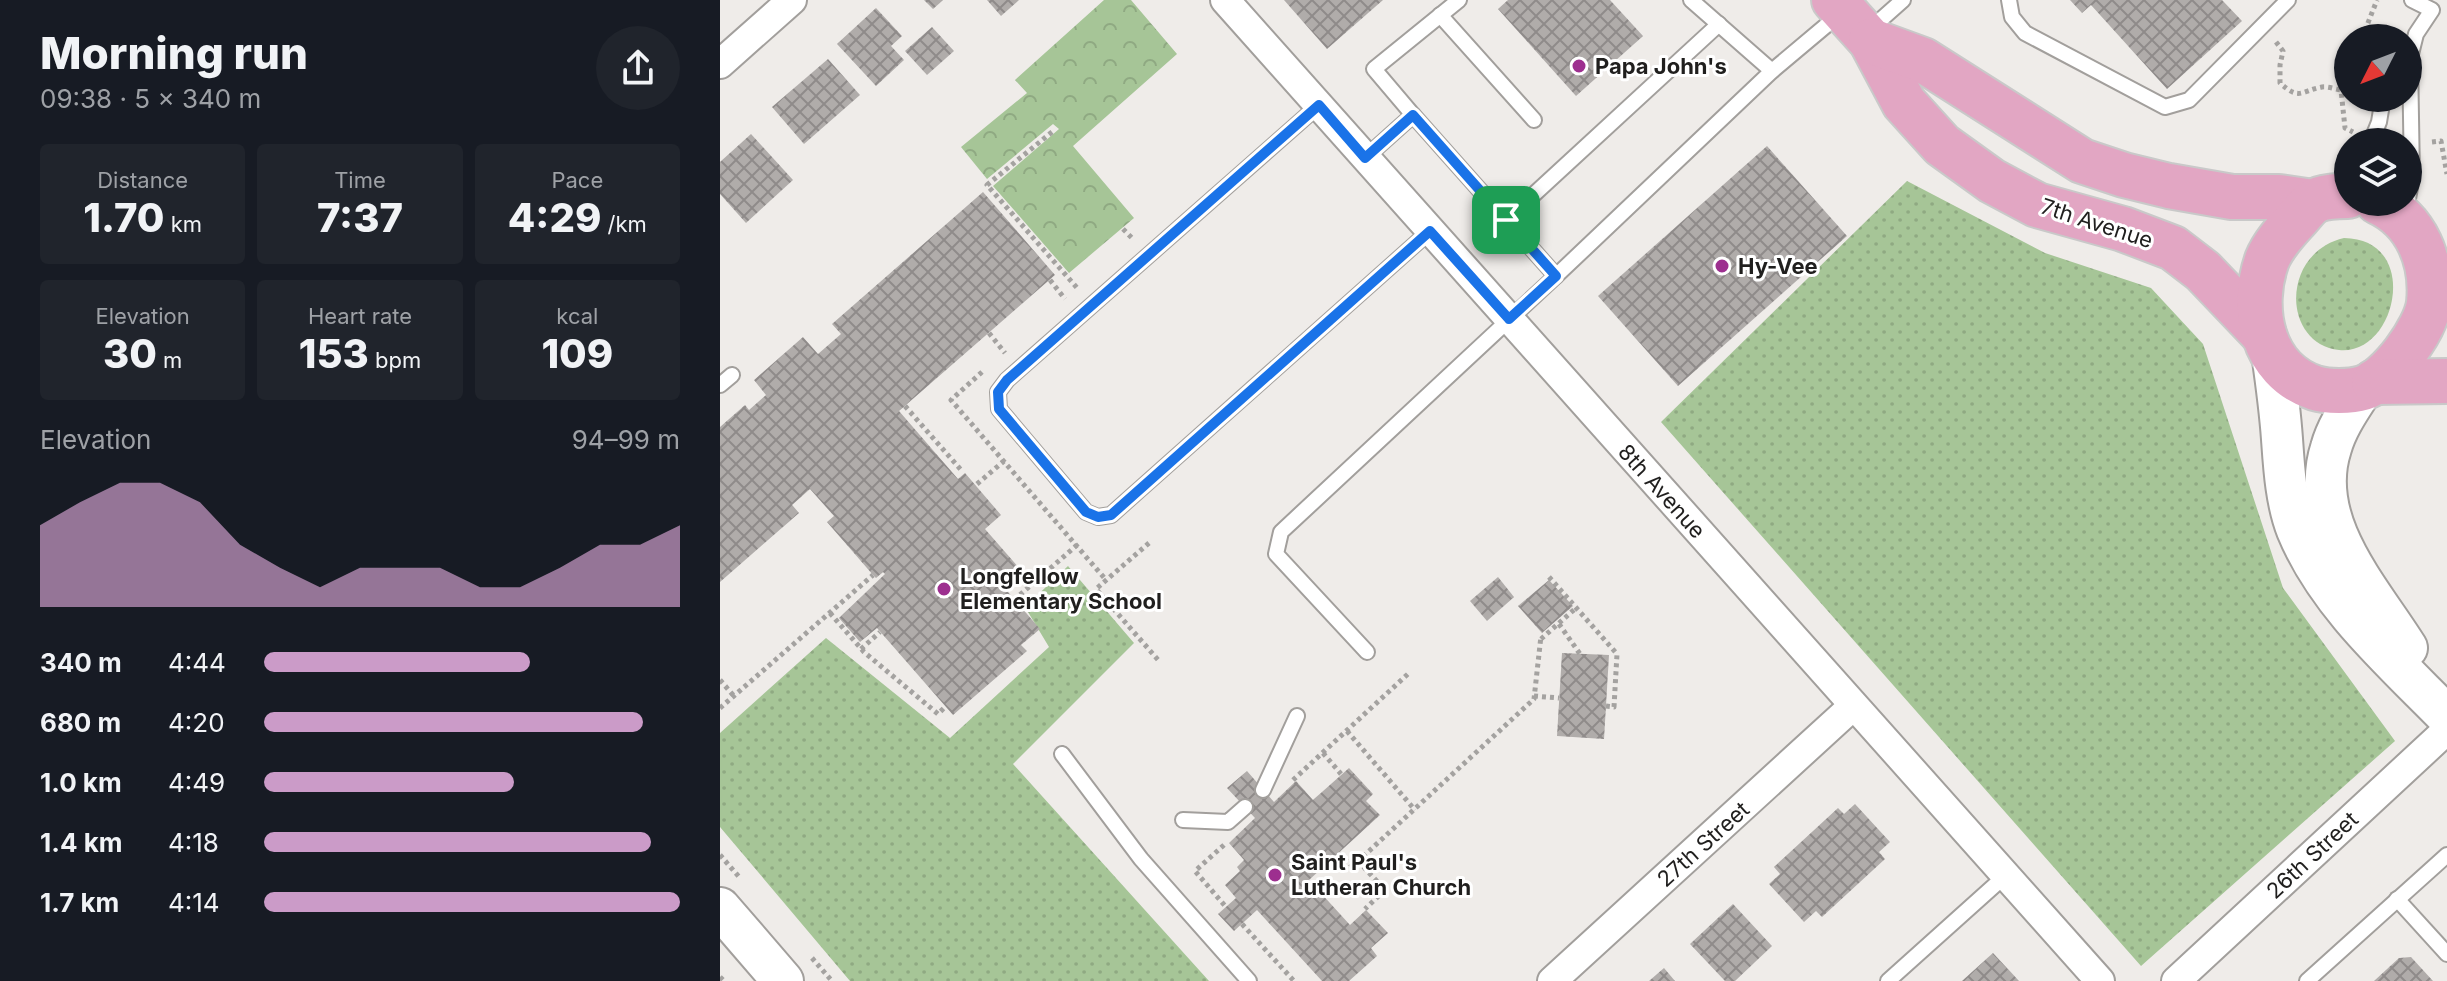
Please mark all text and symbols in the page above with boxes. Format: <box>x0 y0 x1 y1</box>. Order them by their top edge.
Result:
north arrow <box>2334 24 2422 112</box>
map controls <box>2334 24 2422 216</box>
text: Morning run <box>40 26 308 80</box>
button: share <box>596 26 680 110</box>
place label: Papa John's <box>1595 53 1727 79</box>
marker: Papa John's <box>1570 57 1588 75</box>
text: 09:38 · 5 × 340 m <box>40 83 261 114</box>
button: layers <box>2334 128 2422 216</box>
text: Distance <box>97 167 188 193</box>
text: Time <box>334 167 386 193</box>
text: Pace <box>551 167 603 193</box>
pin <box>1472 186 1540 254</box>
text: 1.70 <box>83 193 164 242</box>
text: 7:37 <box>317 193 403 242</box>
text: 4:29 <box>508 193 601 242</box>
street label: 7th Avenue <box>2038 193 2156 253</box>
icon: arrive <box>1484 198 1528 242</box>
text: km <box>164 211 202 237</box>
text: /km <box>601 211 647 237</box>
place label: Hy-Vee <box>1738 253 1818 279</box>
marker: Hy-Vee <box>1713 257 1731 275</box>
text: Elevation <box>96 303 190 329</box>
text: Heart rate <box>308 303 412 329</box>
text: kcal <box>556 303 598 329</box>
text: 30 <box>103 329 157 378</box>
text: 153 <box>299 329 369 378</box>
text: 109 <box>541 329 613 378</box>
text: m <box>157 347 182 373</box>
text: bpm <box>369 347 421 373</box>
text: Elevation <box>40 424 151 455</box>
text: 94–99 m <box>572 424 680 455</box>
street label: 8th Avenue <box>1613 439 1711 543</box>
place label: Longfellow Elementary School <box>960 563 1162 614</box>
marker: Longfellow Elementary School <box>935 580 953 598</box>
text: 340 m <box>40 647 122 678</box>
text: 4:44 <box>168 647 226 678</box>
text: 680 m <box>40 707 121 738</box>
text: 4:20 <box>168 707 225 738</box>
text: 1.0 km <box>40 767 122 798</box>
text: 4:49 <box>168 767 225 798</box>
street label: 27th Street <box>1652 796 1754 892</box>
street label: 26th Street <box>2261 806 2363 904</box>
text: 1.4 km <box>40 827 122 858</box>
text: 4:18 <box>168 827 219 858</box>
place label: Saint Paul's Lutheran Church <box>1291 849 1471 900</box>
marker: Saint Paul's Lutheran Church <box>1266 866 1284 884</box>
text: 1.7 km <box>40 887 119 918</box>
text: 4:14 <box>168 887 220 918</box>

